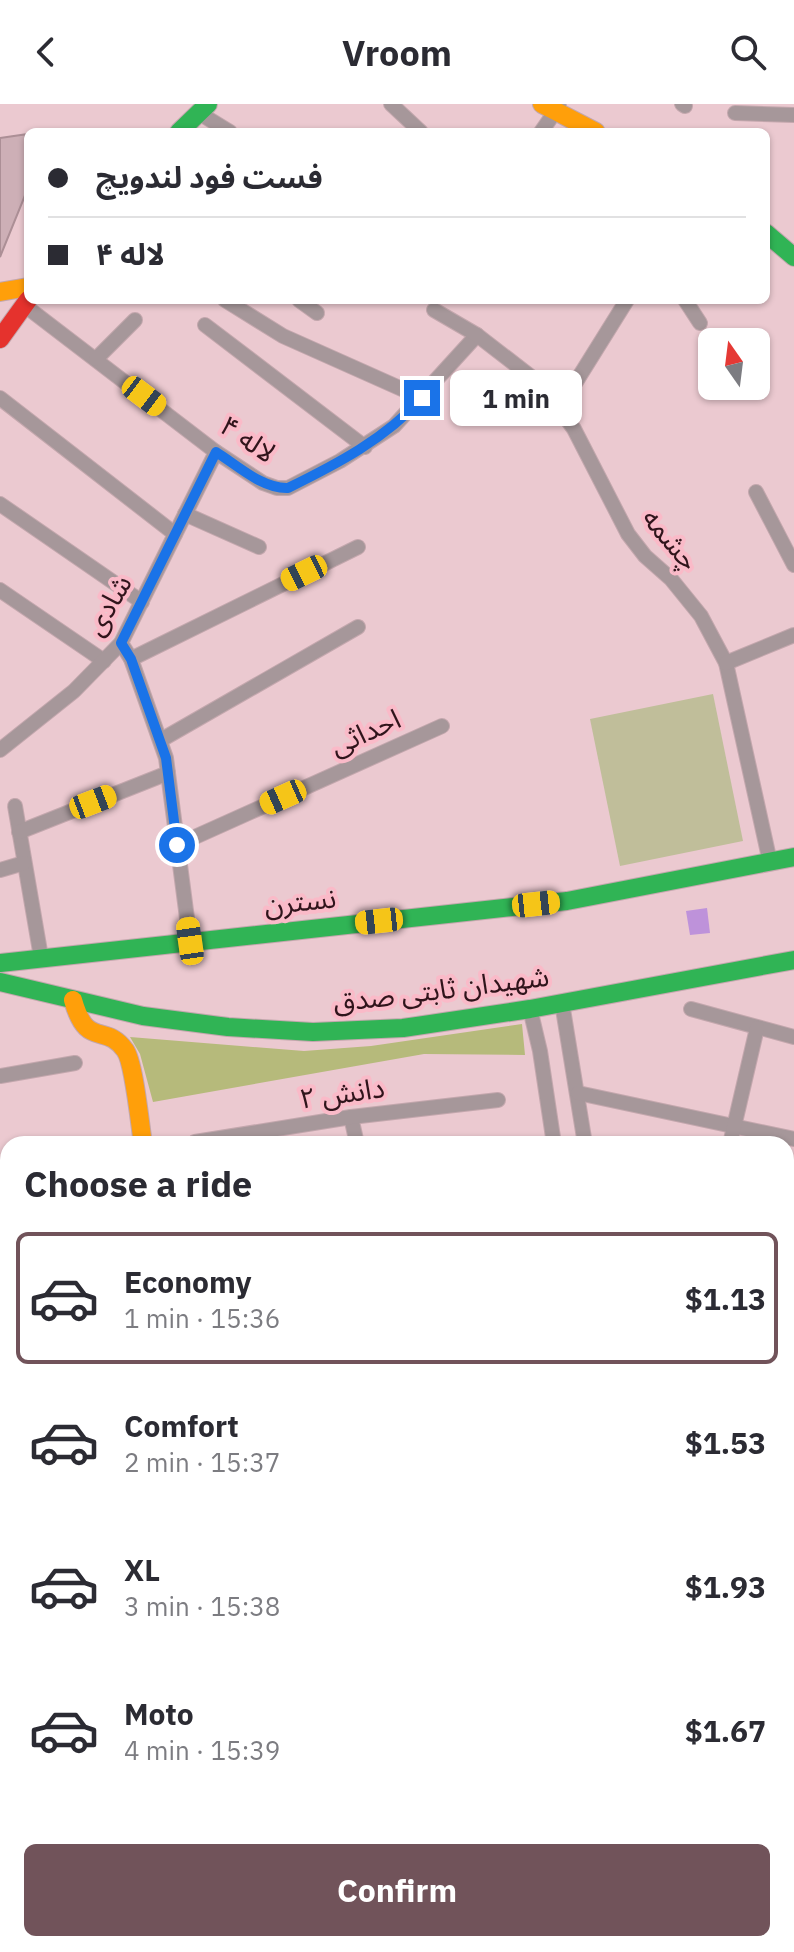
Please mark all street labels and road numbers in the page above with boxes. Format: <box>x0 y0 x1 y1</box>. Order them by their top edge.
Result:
street label: لاله ۴ <box>213 407 283 471</box>
street label: چشمه <box>635 500 708 577</box>
street label: شادی <box>75 567 140 642</box>
street label: احداثی <box>324 700 406 763</box>
street label: نسترن <box>262 878 338 923</box>
street label: شهیدان ثابتی صدق <box>331 957 551 1020</box>
street label: دانش ۲ <box>297 1068 387 1117</box>

